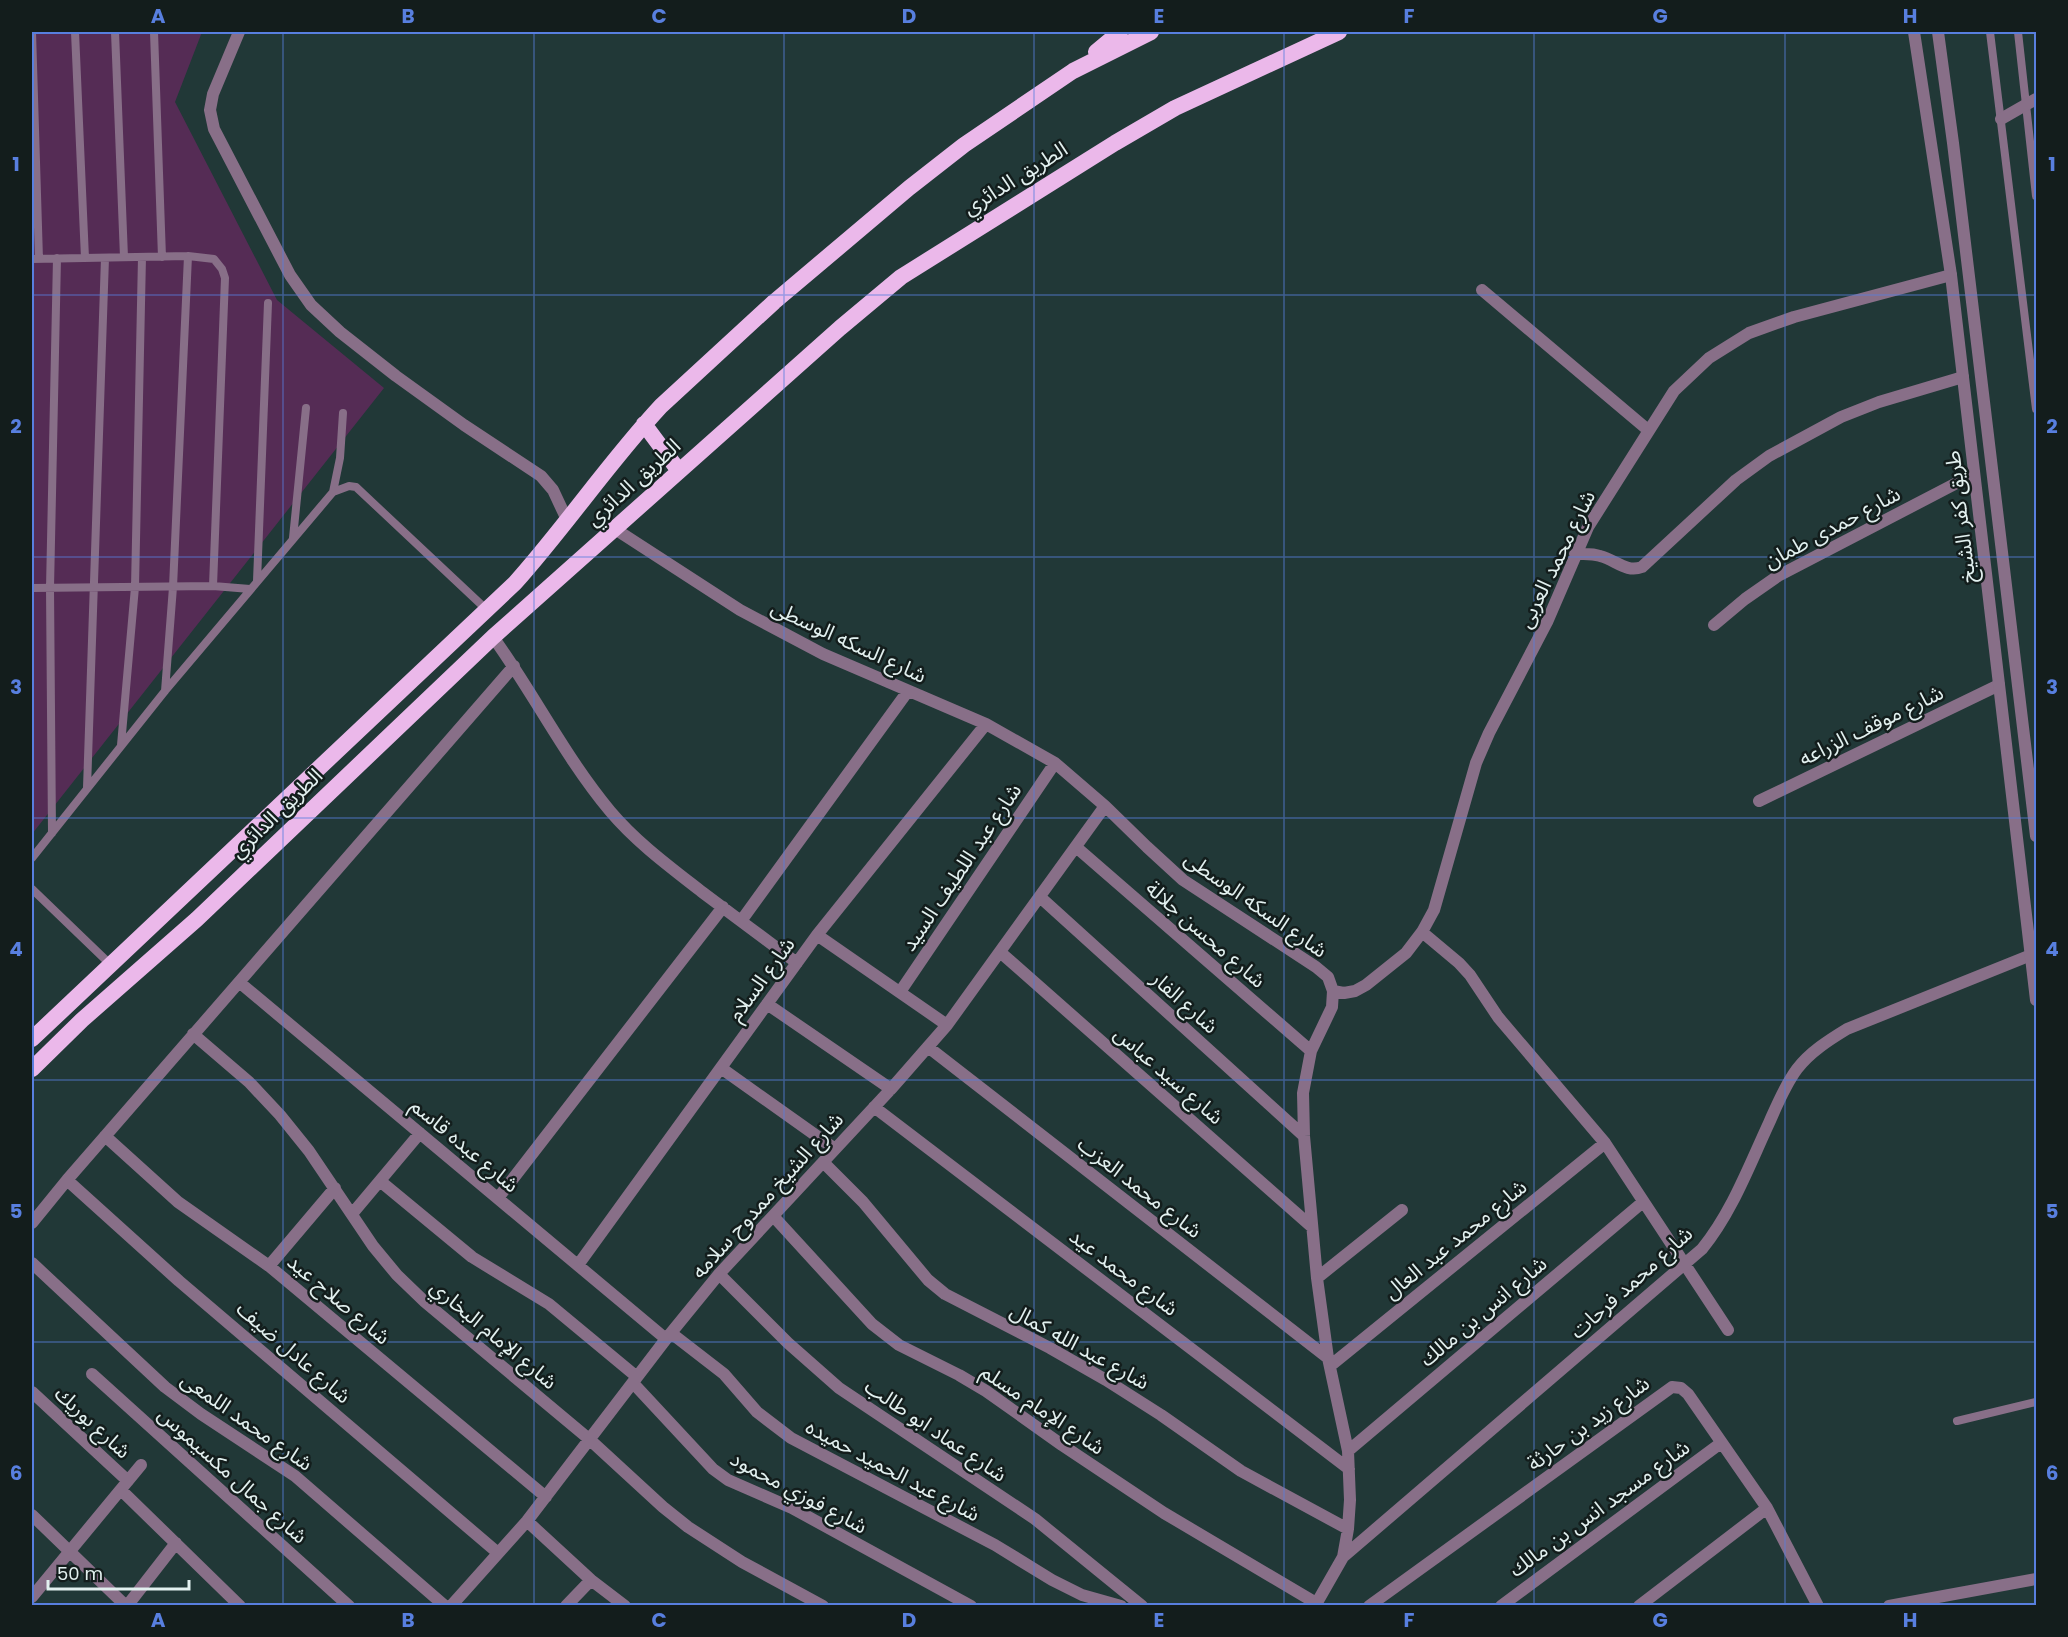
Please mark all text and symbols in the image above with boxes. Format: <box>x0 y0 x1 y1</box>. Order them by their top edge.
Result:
text: A <box>151 2 166 30</box>
text: B <box>401 2 415 30</box>
text: C <box>651 2 667 30</box>
text: D <box>902 2 916 30</box>
text: E <box>1154 2 1164 30</box>
text: F <box>1404 2 1415 30</box>
text: G <box>1652 2 1668 30</box>
text: H <box>1903 2 1917 30</box>
street label: الطريق الدائري <box>957 134 1074 223</box>
text: 1 <box>12 150 20 178</box>
text: 1 <box>2048 150 2056 178</box>
text: 2 <box>10 412 22 440</box>
text: 2 <box>2046 412 2058 440</box>
street label: الطريق الدائري <box>579 432 688 534</box>
street label: طريق كفر الشيخ <box>1937 449 1984 585</box>
street label: شارع حمدى طمان <box>1759 479 1906 576</box>
street label: شارع محمد العربى <box>1510 485 1603 633</box>
street label: شارع السكه الوسطى <box>766 592 931 691</box>
text: 3 <box>10 673 22 701</box>
text: 3 <box>2046 673 2058 701</box>
street label: شارع موقف الزراعه <box>1794 678 1948 773</box>
street label: الطريق الدائري <box>223 761 330 866</box>
street label: شارع عبد اللطيف السيد <box>894 777 1029 957</box>
street label: شارع السكه الوسطى <box>1178 844 1333 965</box>
street label: شارع محسن جلالة <box>1139 874 1272 995</box>
street label: شارع السلام <box>721 931 803 1028</box>
text: 4 <box>9 935 23 963</box>
text: 4 <box>2045 935 2059 963</box>
street label: شارع الفار <box>1144 963 1225 1041</box>
street label: شارع سيد عباس <box>1107 1019 1230 1132</box>
street label: شارع عبده قاسم <box>404 1091 525 1200</box>
street label: شارع الشيخ ممدوح سلامه <box>684 1105 850 1285</box>
street label: شارع محمد العزب <box>1071 1129 1208 1246</box>
street label: شارع محمد عبد العال <box>1377 1172 1533 1307</box>
text: 5 <box>10 1197 23 1225</box>
text: 5 <box>2046 1197 2059 1225</box>
street label: شارع محمد فرحات <box>1563 1219 1699 1346</box>
street label: شارع محمد عيد <box>1063 1221 1184 1323</box>
street label: شارع صلاح عيد <box>281 1247 397 1352</box>
street label: شارع انس بن مالك <box>1413 1249 1553 1374</box>
street label: شارع الإمام البخاري <box>423 1272 564 1397</box>
street label: شارع عادل ضيف <box>230 1294 358 1411</box>
street label: شارع عبد الله كمال <box>1005 1296 1155 1397</box>
street label: شارع الإمام مسلم <box>974 1357 1111 1463</box>
street label: شارع محمد اللمعى <box>175 1365 319 1478</box>
street label: شارع زيد بن حارثة <box>1521 1369 1656 1478</box>
street label: شارع عماد ابو طالب <box>859 1372 1013 1489</box>
street label: شارع بوريك <box>48 1379 138 1466</box>
street label: شارع جمال مكسيموس <box>151 1400 314 1551</box>
street label: شارع عبد الحميد حميده <box>800 1412 985 1529</box>
street label: شارع مسجد انس بن مالك <box>1503 1432 1696 1584</box>
street label: شارع فوزي محمود <box>724 1444 873 1542</box>
text: 6 <box>10 1459 22 1487</box>
text: 6 <box>2046 1459 2058 1487</box>
scale bar <box>48 1553 189 1591</box>
text: 50 m <box>57 1561 103 1586</box>
text: A <box>151 1606 166 1634</box>
text: B <box>401 1606 415 1634</box>
text: C <box>651 1606 667 1634</box>
text: D <box>902 1606 916 1634</box>
text: E <box>1154 1606 1164 1634</box>
text: F <box>1404 1606 1415 1634</box>
text: G <box>1652 1606 1668 1634</box>
text: H <box>1903 1606 1917 1634</box>

